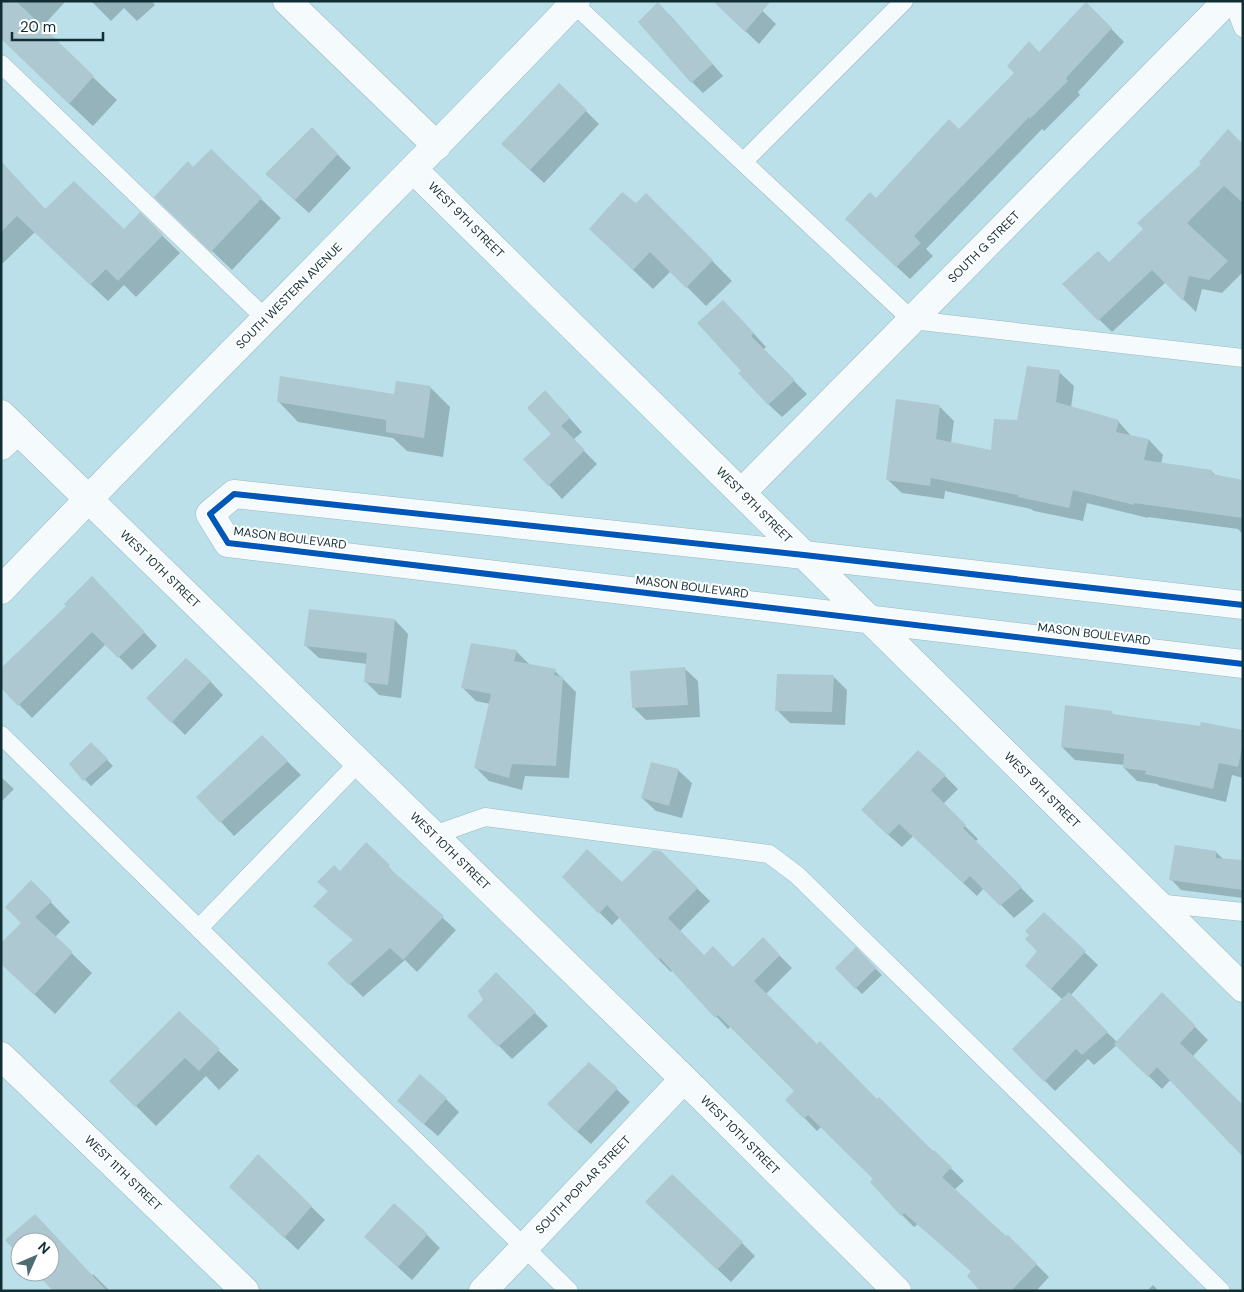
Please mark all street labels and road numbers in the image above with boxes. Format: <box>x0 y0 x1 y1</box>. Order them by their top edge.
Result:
street label: WEST 9TH STREET <box>425 179 508 262</box>
street label: SOUTH G STREET <box>945 207 1024 286</box>
street label: SOUTH WESTERN AVENUE <box>232 239 346 353</box>
street label: WEST 9TH STREET <box>713 464 796 547</box>
street label: MASON BOULEVARD <box>233 523 347 553</box>
street label: WEST 10TH STREET <box>116 527 204 612</box>
street label: MASON BOULEVARD <box>635 572 749 602</box>
street label: MASON BOULEVARD <box>1037 619 1151 649</box>
street label: WEST 9TH STREET <box>1001 749 1084 832</box>
street label: WEST 10TH STREET <box>406 809 494 894</box>
street label: WEST 10TH STREET <box>697 1092 783 1178</box>
street label: WEST 11TH STREET <box>81 1132 165 1214</box>
street label: SOUTH POPLAR STREET <box>532 1132 634 1238</box>

